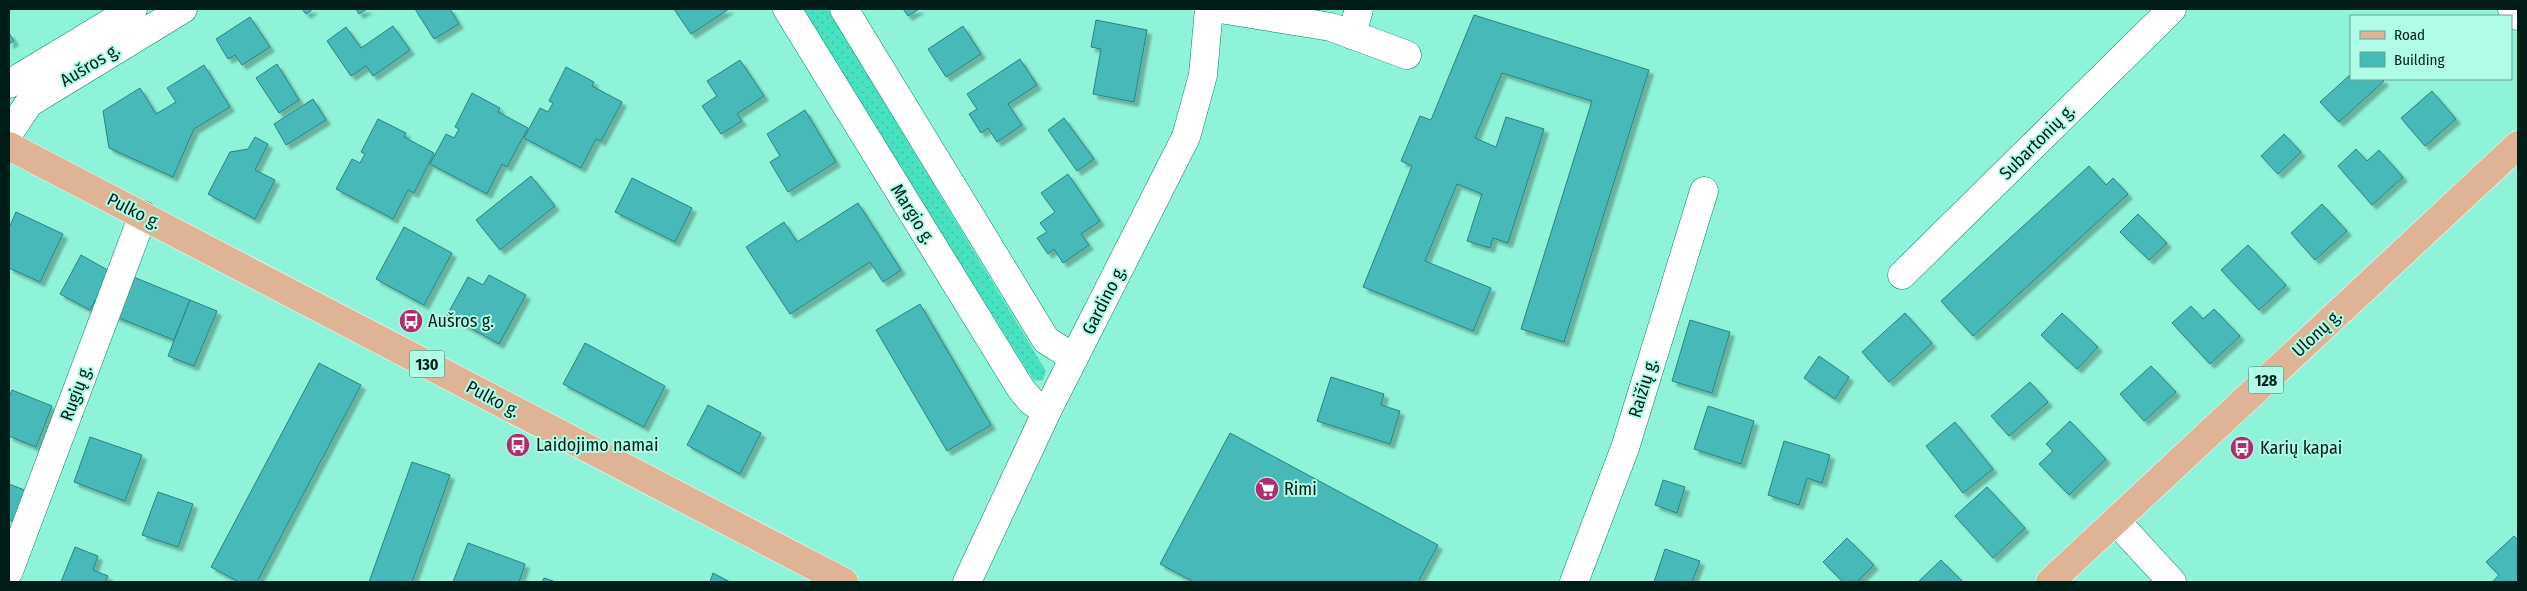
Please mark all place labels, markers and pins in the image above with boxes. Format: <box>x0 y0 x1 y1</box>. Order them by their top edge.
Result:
bus stop icon: Aušros g. <box>398 308 424 334</box>
place label: Aušros g. <box>428 310 494 332</box>
bus stop icon: Laidojimo namai <box>505 432 531 458</box>
place label: Laidojimo namai <box>536 434 658 456</box>
bus stop icon: Karių kapai <box>2229 435 2255 461</box>
place label: Karių kapai <box>2260 437 2342 459</box>
supermarket icon: Rimi <box>1254 476 1280 502</box>
place label: Rimi <box>1284 478 1317 500</box>

